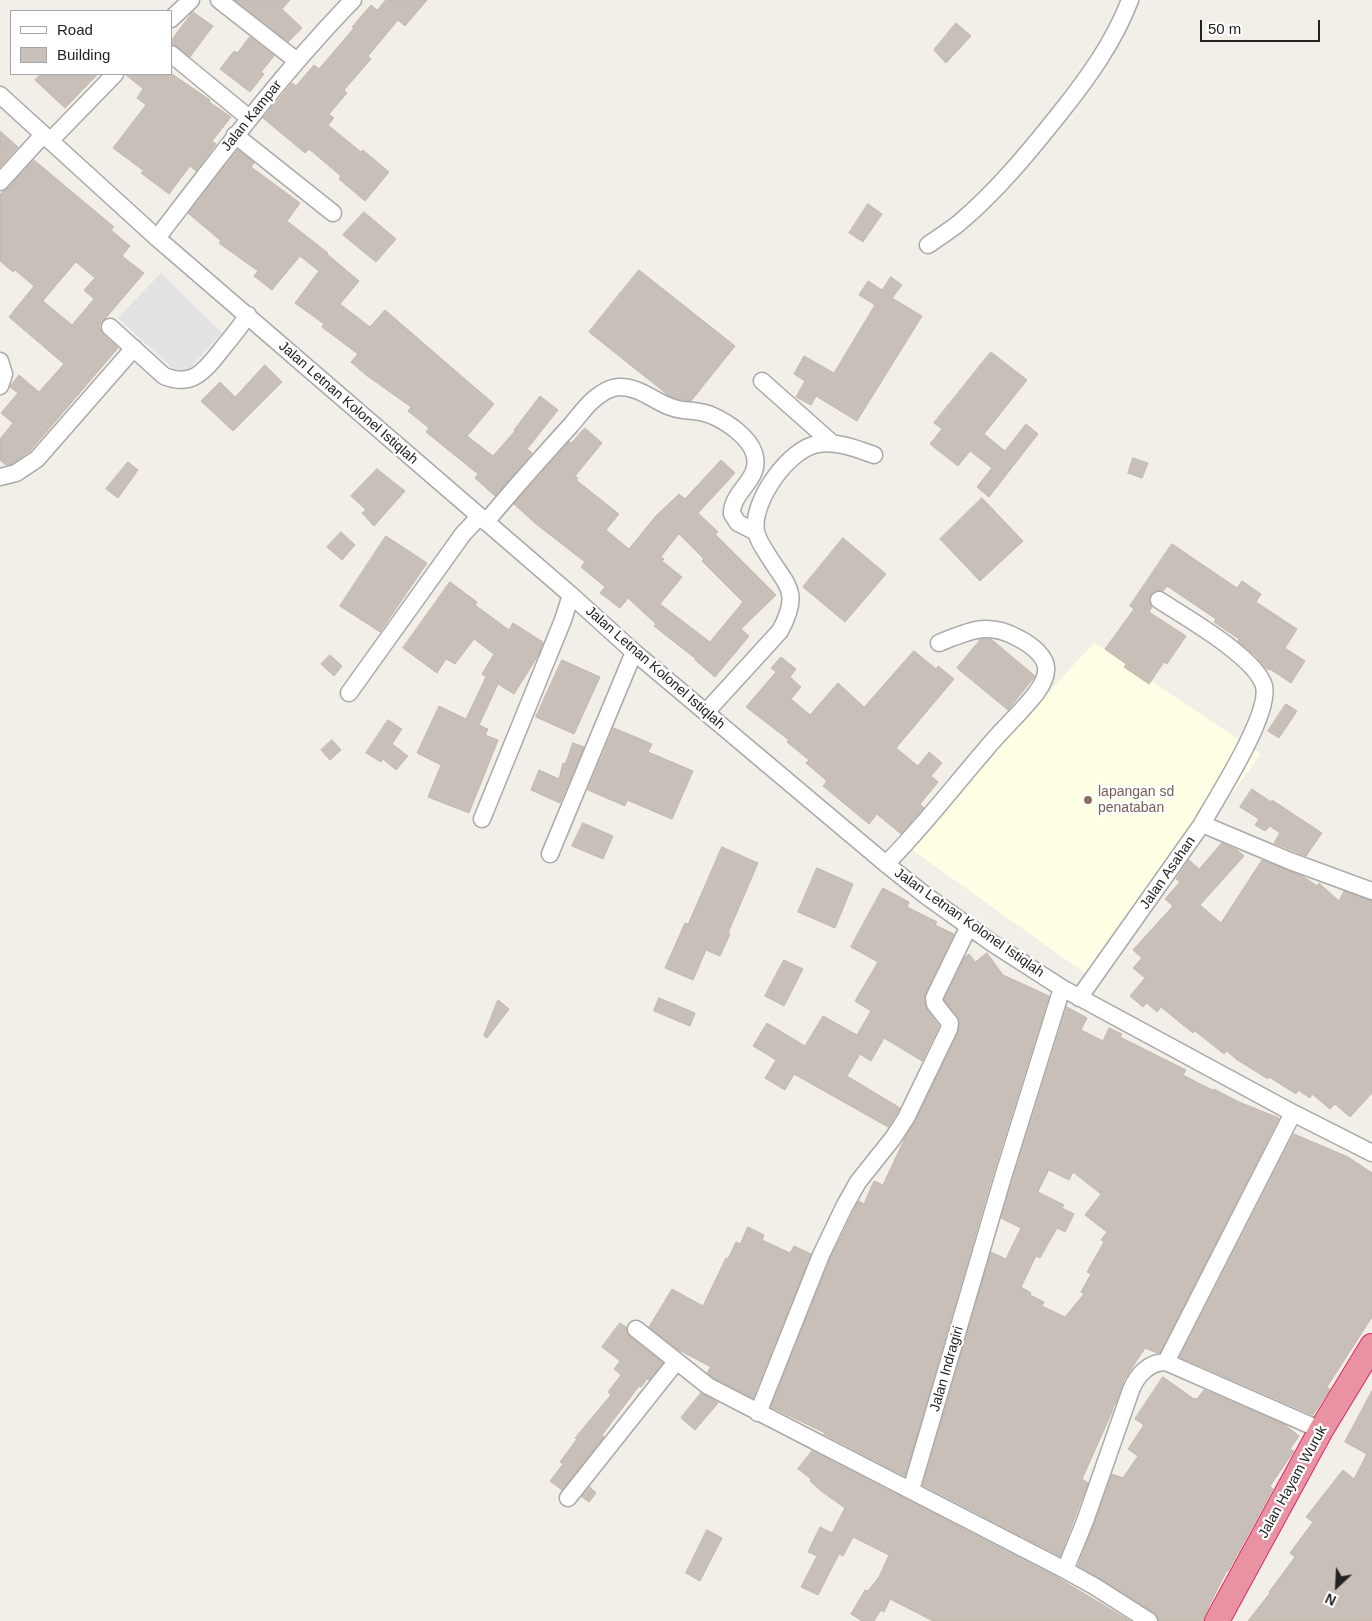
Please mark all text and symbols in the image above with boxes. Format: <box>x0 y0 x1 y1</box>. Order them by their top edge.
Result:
legend <box>10 10 172 75</box>
scale bar <box>1202 10 1322 42</box>
text: 50 m <box>1208 20 1241 37</box>
text: Road <box>57 21 93 38</box>
text: Building <box>57 46 110 63</box>
street label: Jalan Kampar <box>218 77 286 155</box>
street label: Jalan Letnan Kolonel Istiqlah <box>275 338 421 468</box>
street label: Jalan Letnan Kolonel Istiqlah <box>582 603 728 733</box>
place label: lapangan sd penataban <box>1098 784 1174 816</box>
marker: lapangan sd penataban <box>1082 794 1094 806</box>
street label: Jalan Asahan <box>1137 833 1199 913</box>
street label: Jalan Letnan Kolonel Istiqlah <box>891 865 1047 981</box>
street label: Jalan Indragiri <box>927 1324 967 1414</box>
street label: Jalan Hayam Wuruk <box>1255 1423 1331 1541</box>
north arrow <box>1312 1561 1362 1611</box>
text: N <box>1323 1590 1339 1609</box>

